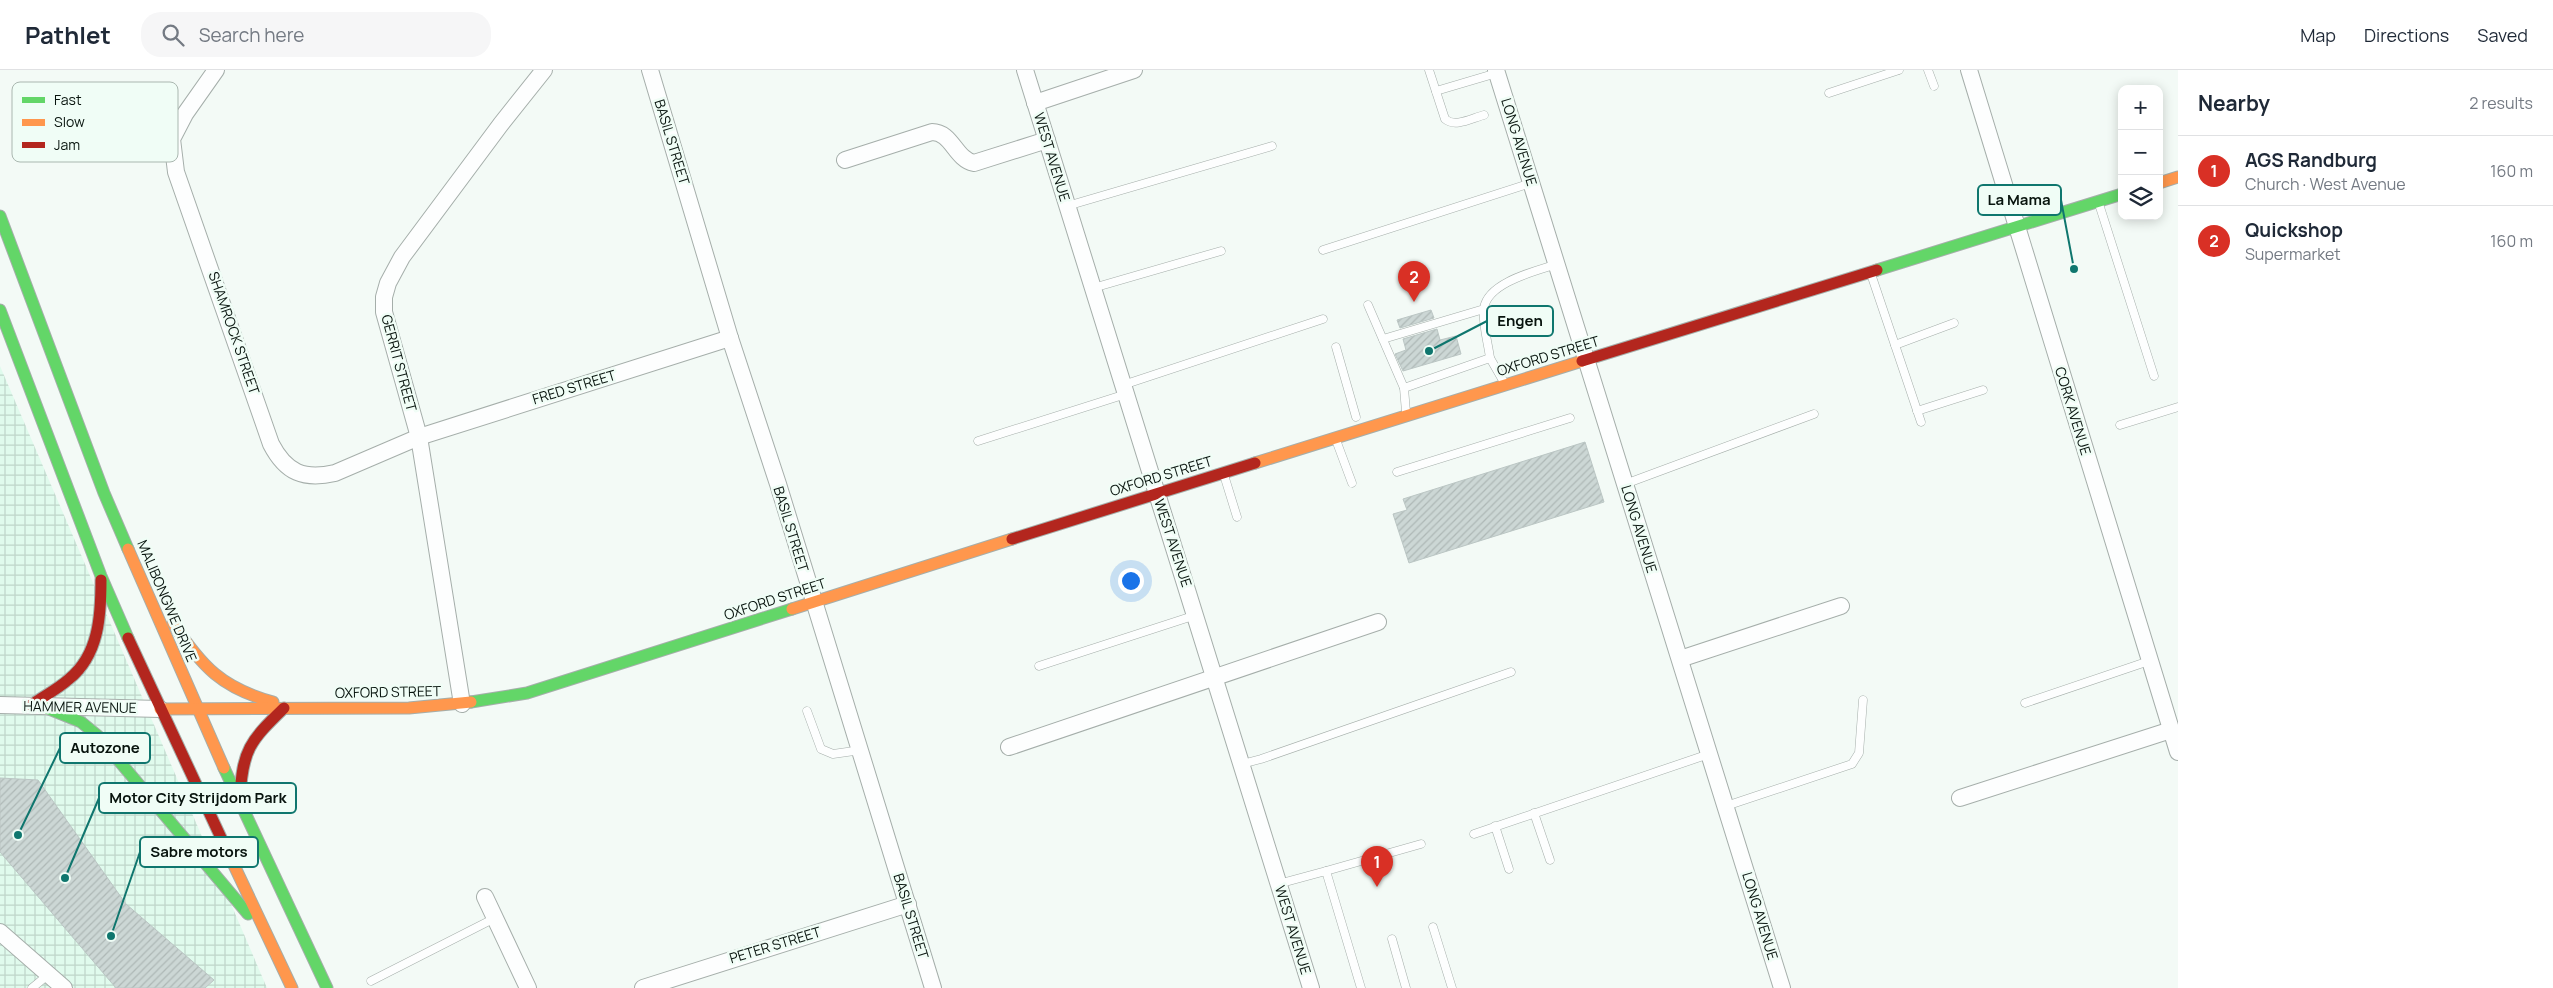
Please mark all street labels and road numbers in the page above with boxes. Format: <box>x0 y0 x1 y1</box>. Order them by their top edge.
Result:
street label: LONG AVENUE <box>1497 96 1542 188</box>
street label: BASIL STREET <box>650 97 695 188</box>
street label: WEST AVENUE <box>1030 110 1075 204</box>
street label: SHAMROCK STREET <box>205 269 265 397</box>
street label: GERRIT STREET <box>377 312 422 414</box>
street label: OXFORD STREET <box>1494 331 1602 380</box>
street label: CORK AVENUE <box>2051 364 2096 457</box>
street label: FRED STREET <box>530 365 618 408</box>
street label: OXFORD STREET <box>1107 451 1215 500</box>
street label: LONG AVENUE <box>1617 483 1662 575</box>
street label: BASIL STREET <box>769 484 814 575</box>
street label: WEST AVENUE <box>1150 496 1197 589</box>
street label: MALIBONGWE DRIVE <box>133 537 202 665</box>
street label: OXFORD STREET <box>721 573 829 624</box>
street label: OXFORD STREET <box>335 681 442 702</box>
street label: HAMMER AVENUE <box>23 696 137 717</box>
street label: LONG AVENUE <box>1738 870 1783 962</box>
street label: BASIL STREET <box>889 871 934 962</box>
street label: WEST AVENUE <box>1271 883 1316 977</box>
street label: PETER STREET <box>727 921 823 967</box>

